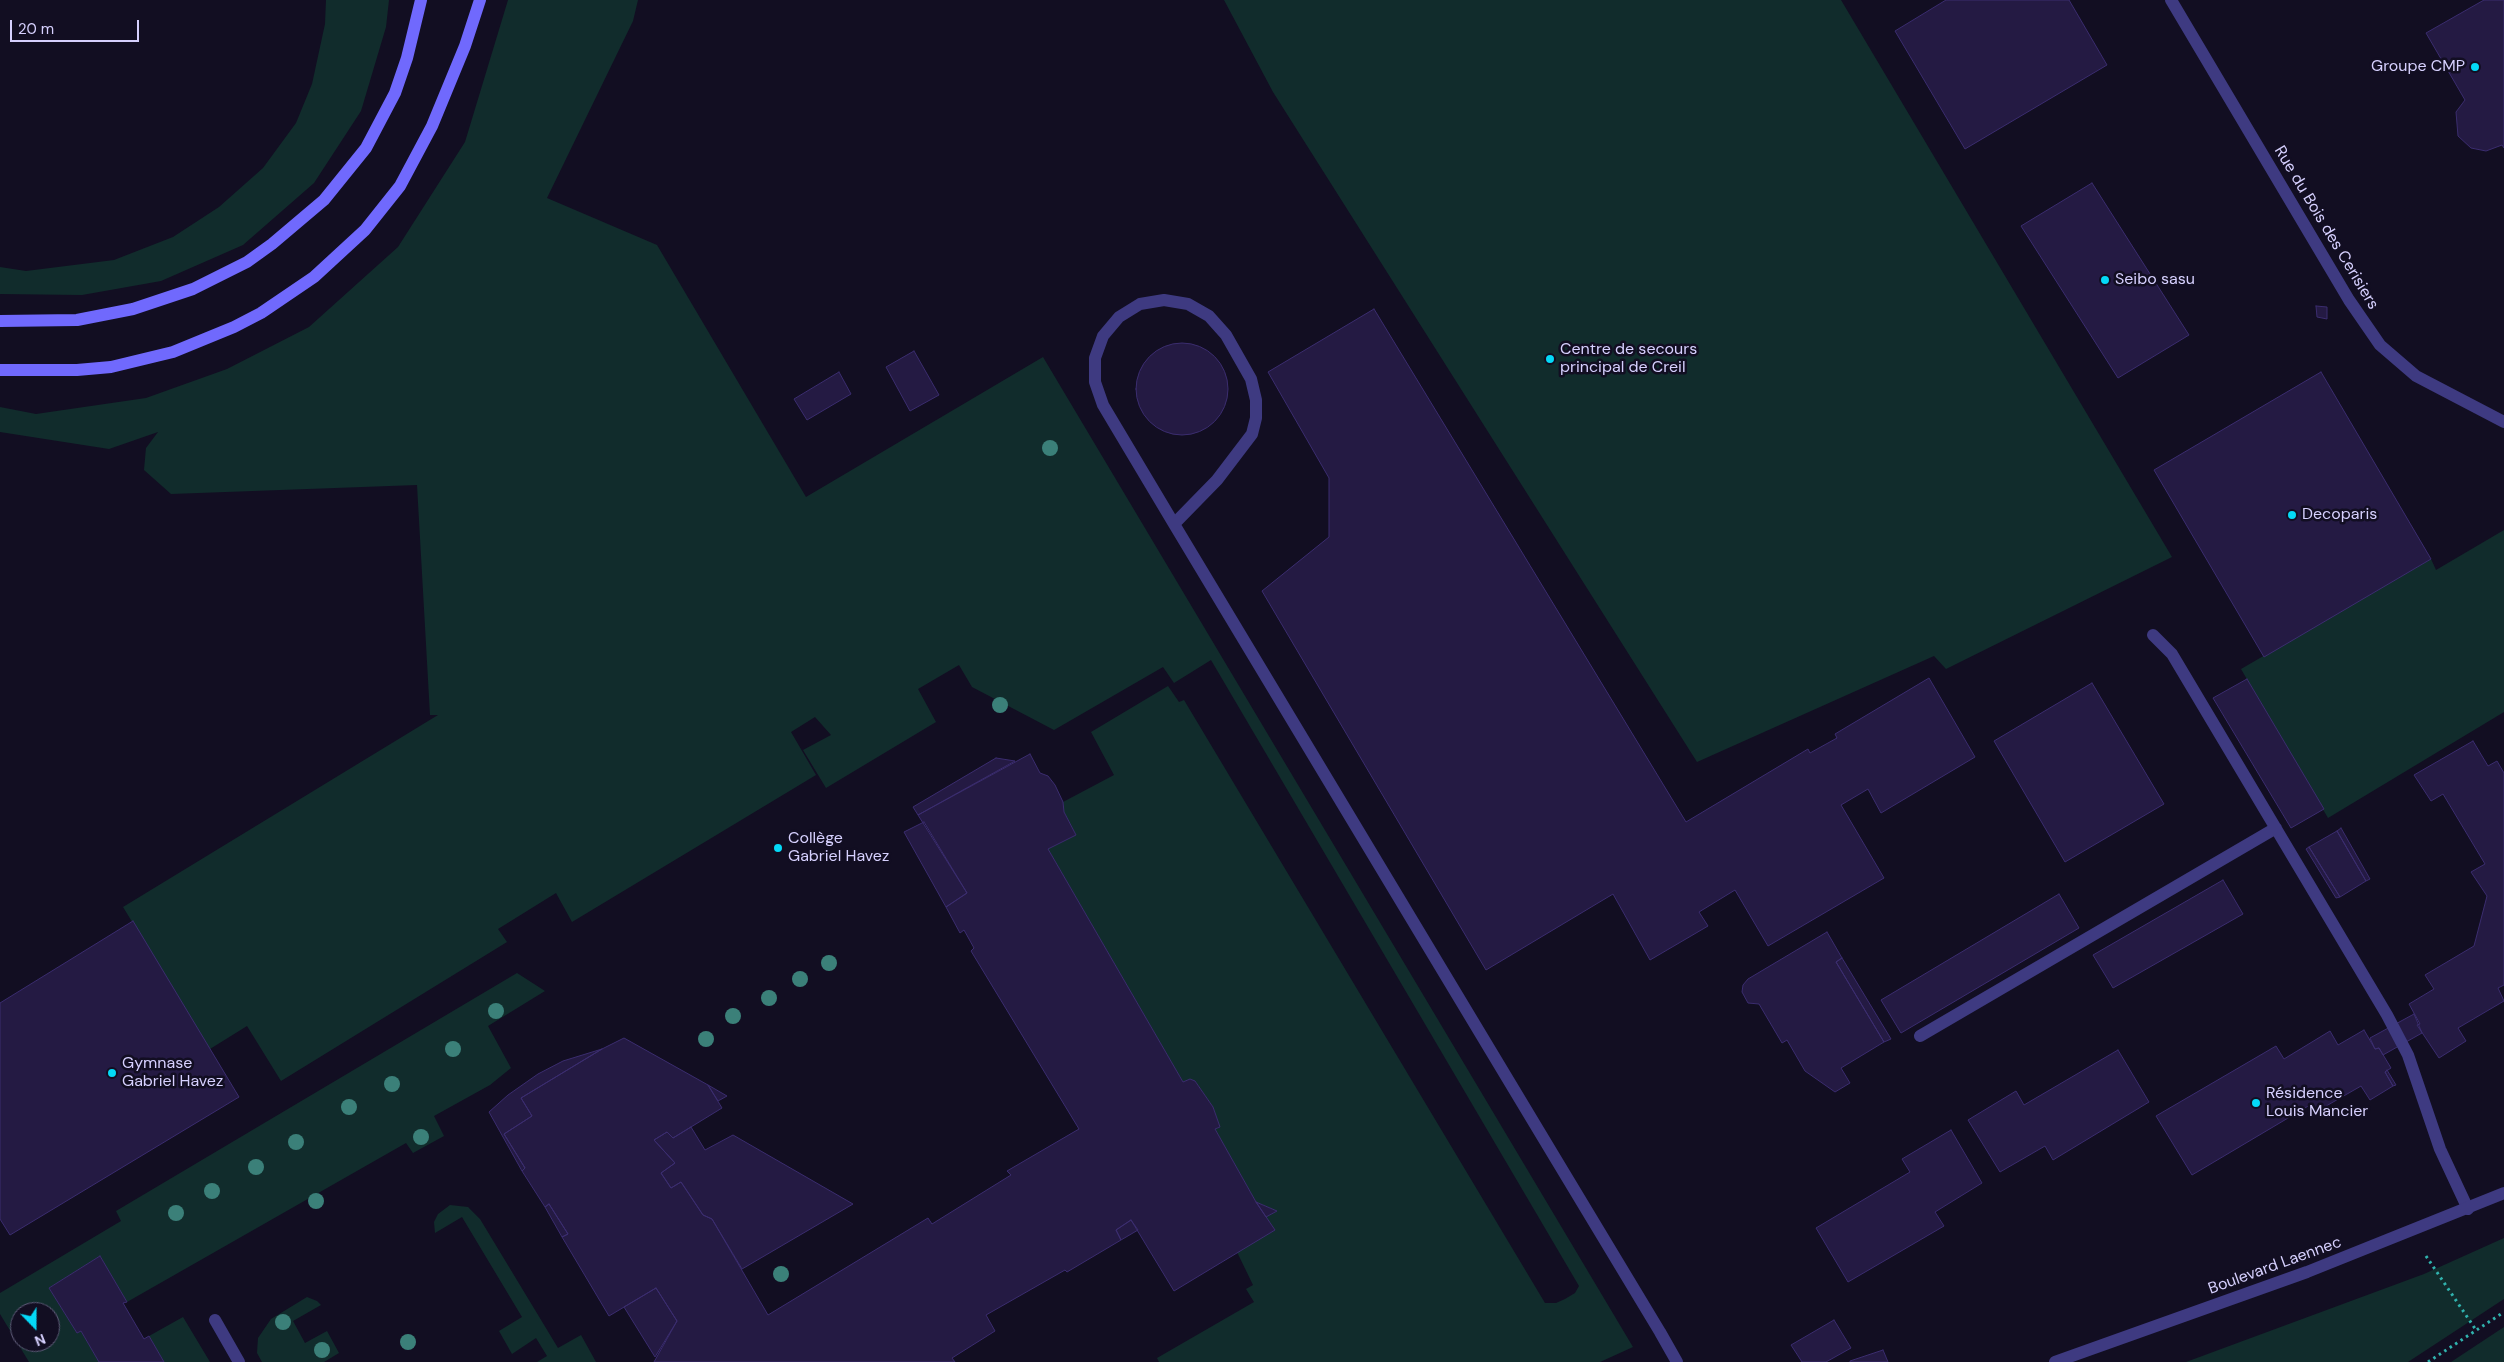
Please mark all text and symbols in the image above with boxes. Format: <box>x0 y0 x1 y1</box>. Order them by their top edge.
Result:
scale bar <box>12 10 141 42</box>
text: 20 m <box>18 19 54 39</box>
place label: Groupe CMP <box>2371 57 2465 77</box>
marker: Groupe CMP <box>2469 61 2481 73</box>
street label: Rue du Bois des Cerisiers <box>2270 143 2382 313</box>
place label: Seibo sasu <box>2115 270 2195 290</box>
marker: Seibo sasu <box>2099 274 2111 286</box>
place label: Centre de secours principal de Creil <box>1560 340 1697 378</box>
marker: Centre de secours principal de Creil <box>1544 353 1556 365</box>
place label: Decoparis <box>2302 505 2377 525</box>
marker: Decoparis <box>2286 509 2298 521</box>
place label: Collège Gabriel Havez <box>788 829 889 867</box>
marker: Collège Gabriel Havez <box>772 842 784 854</box>
place label: Gymnase Gabriel Havez <box>122 1054 223 1092</box>
marker: Gymnase Gabriel Havez <box>106 1067 118 1079</box>
place label: Résidence Louis Mancier <box>2266 1084 2368 1122</box>
marker: Résidence Louis Mancier <box>2250 1097 2262 1109</box>
street label: Boulevard Laennec <box>2206 1233 2344 1299</box>
north arrow <box>10 1302 60 1352</box>
text: N <box>32 1330 48 1350</box>

